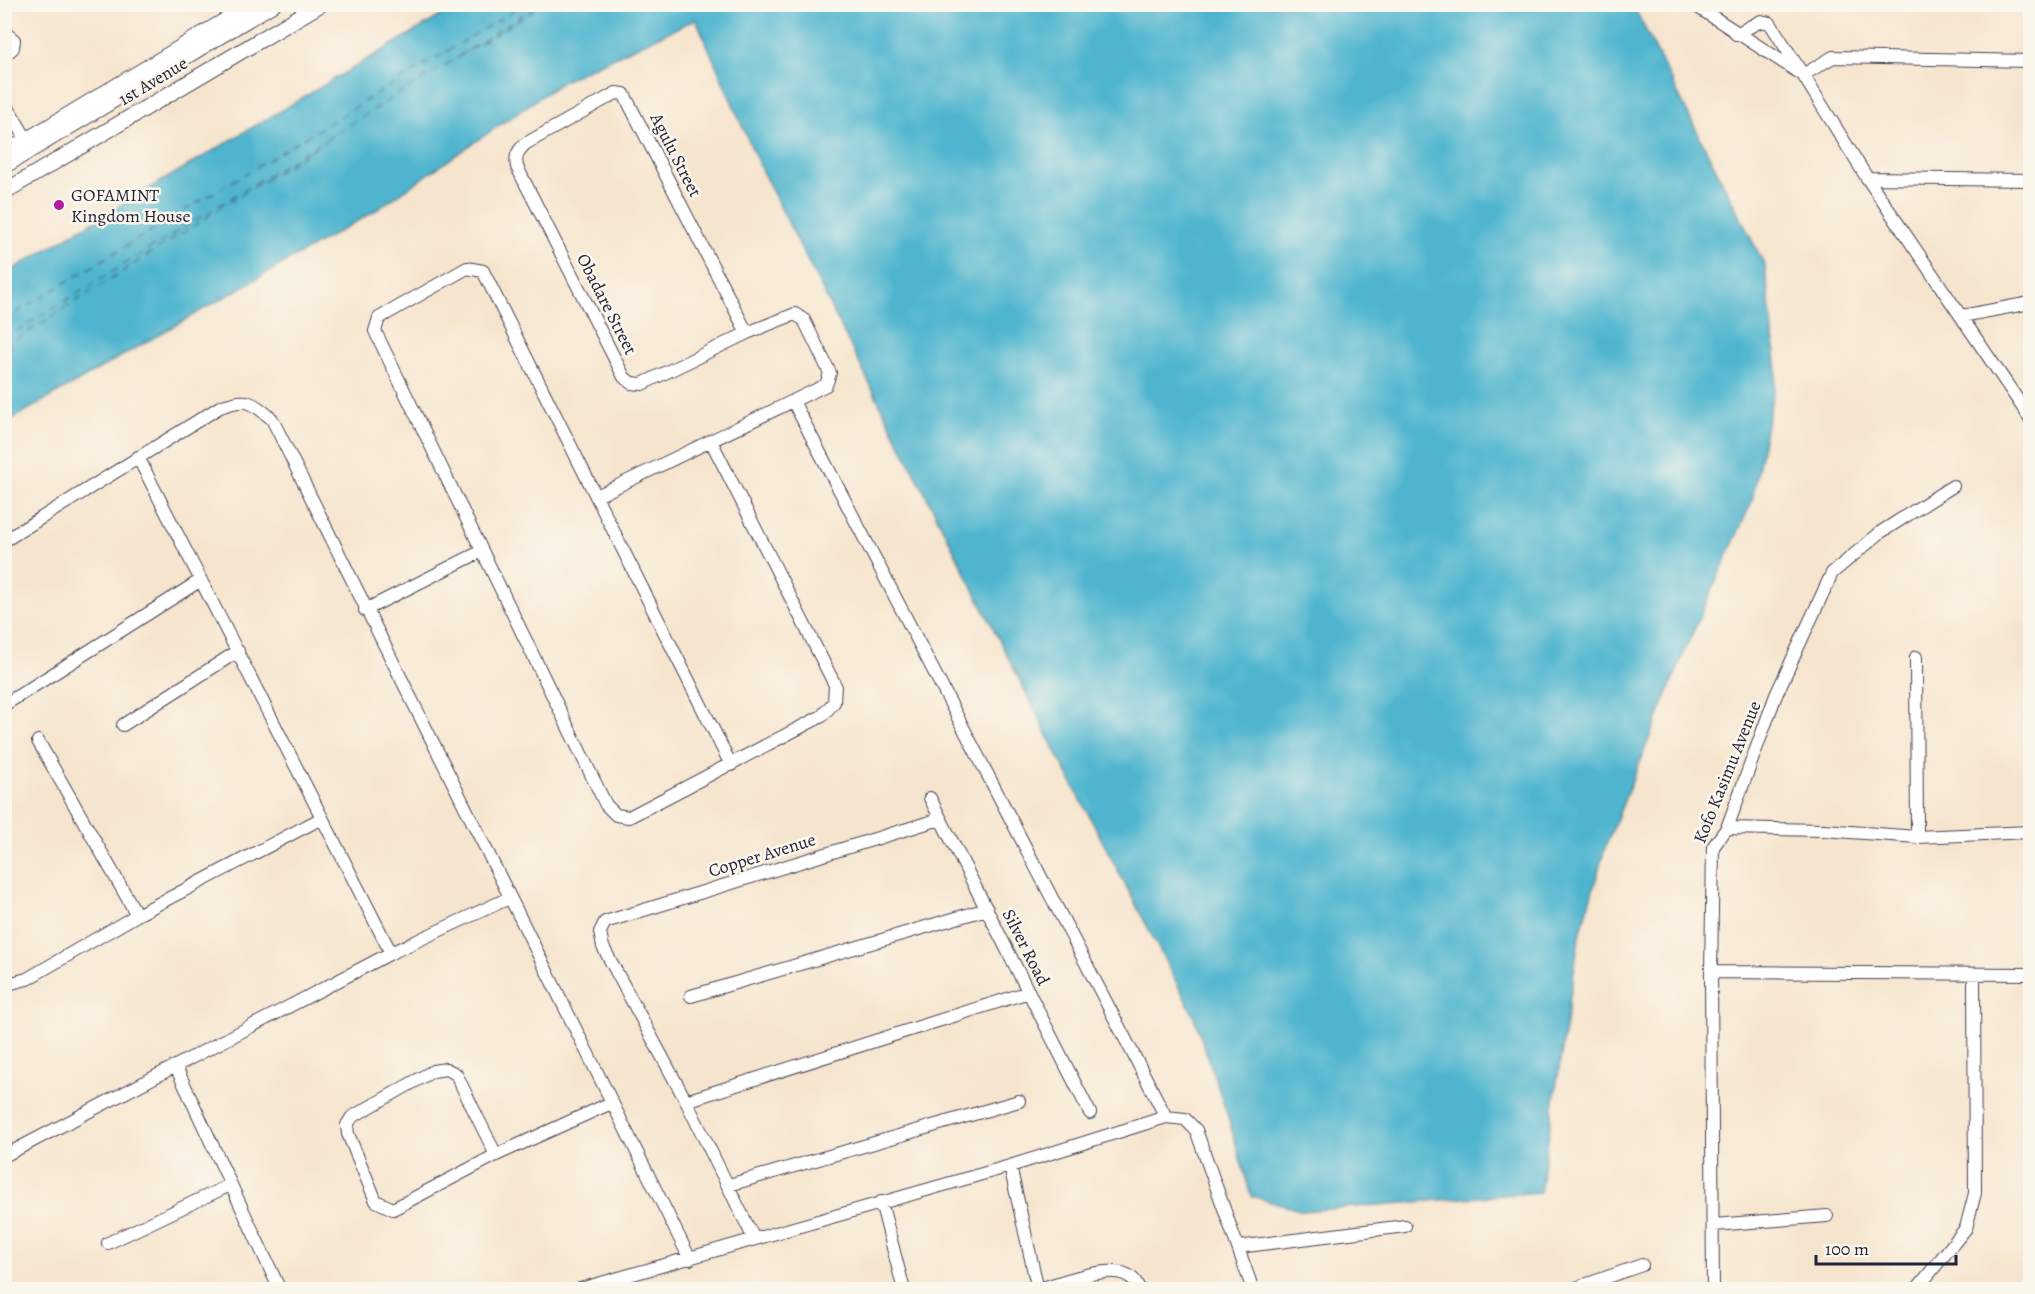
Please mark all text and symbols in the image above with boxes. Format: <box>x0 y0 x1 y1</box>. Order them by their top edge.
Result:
street label: 1st Avenue <box>114 51 192 111</box>
street label: Agulu Street <box>644 108 707 201</box>
place label: GOFAMINT Kingdom House <box>71 183 191 228</box>
marker: GOFAMINT Kingdom House <box>52 198 66 212</box>
street label: Obadare Street <box>571 249 643 359</box>
street label: Kofo Kasimu Avenue <box>1687 697 1767 847</box>
street label: Copper Avenue <box>705 827 819 883</box>
street label: Silver Road <box>997 905 1056 990</box>
scale bar <box>1816 1228 1956 1266</box>
text: 100 m <box>1825 1237 1869 1261</box>

